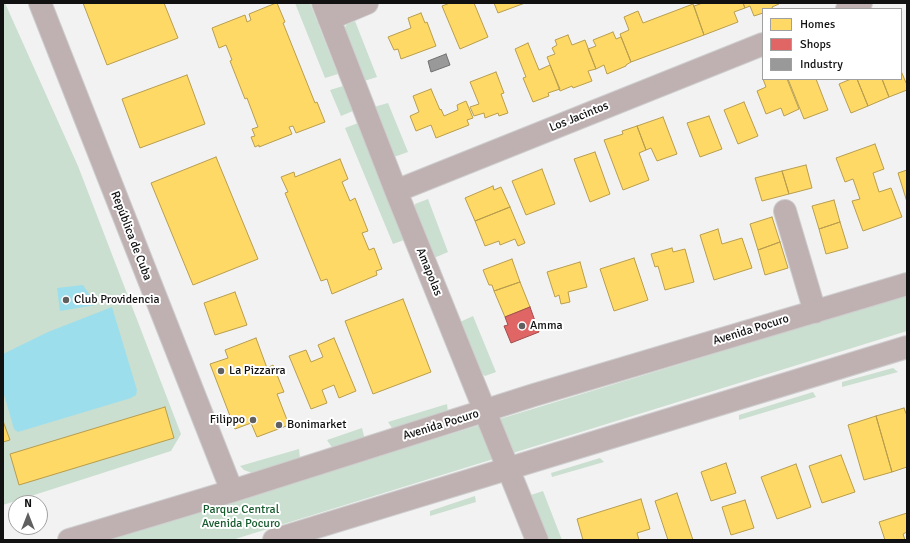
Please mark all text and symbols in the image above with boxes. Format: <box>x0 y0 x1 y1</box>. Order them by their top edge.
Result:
legend <box>762 8 902 80</box>
text: Homes <box>800 17 835 32</box>
text: Shops <box>800 37 831 52</box>
text: Industry <box>800 57 843 72</box>
street label: Los Jacintos <box>547 99 611 135</box>
street label: República de Cuba <box>107 189 155 283</box>
street label: Amapolas <box>413 246 445 298</box>
place label: Club Providencia <box>74 293 160 307</box>
marker: Club Providencia <box>61 295 71 305</box>
street label: Avenida Pocuro <box>711 312 791 348</box>
place label: Amma <box>530 319 563 333</box>
marker: Amma <box>517 321 527 331</box>
place label: La Pizzarra <box>229 364 286 378</box>
marker: La Pizzarra <box>216 366 226 376</box>
street label: Avenida Pocuro <box>401 407 481 443</box>
place label: Filippo <box>210 413 245 427</box>
marker: Filippo <box>248 415 258 425</box>
place label: Bonimarket <box>287 418 346 432</box>
marker: Bonimarket <box>274 420 284 430</box>
north arrow <box>8 495 48 535</box>
text: N <box>24 497 32 510</box>
park label: Parque Central Avenida Pocuro <box>202 503 280 531</box>

